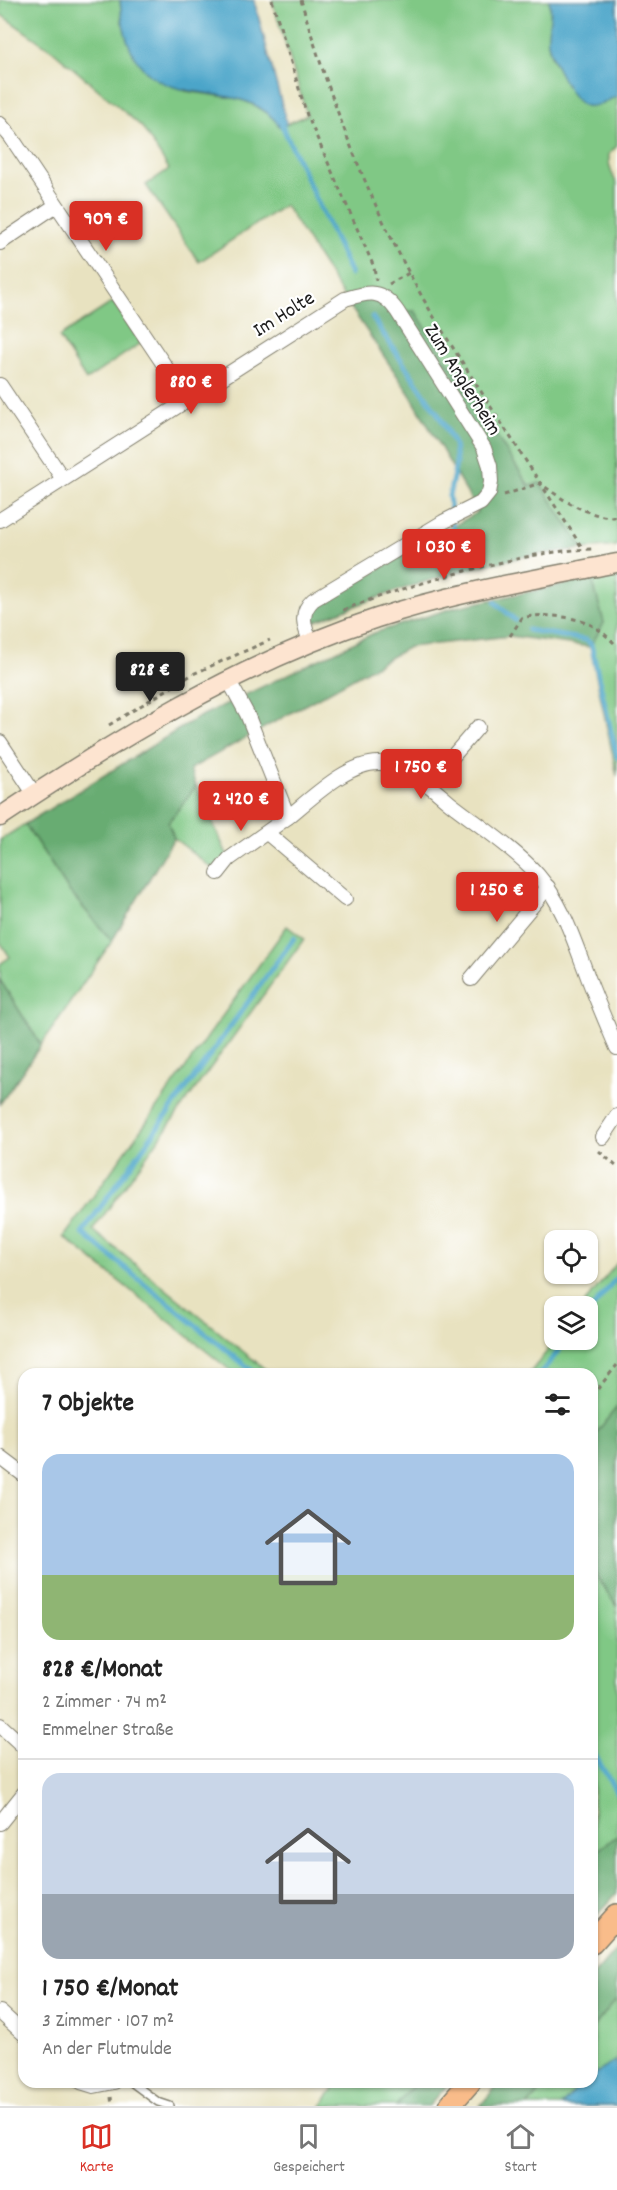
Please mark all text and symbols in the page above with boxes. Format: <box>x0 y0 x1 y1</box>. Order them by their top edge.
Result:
pin: 909 € <box>64 201 148 252</box>
text: 909 € <box>84 206 128 234</box>
street label: Im Holte <box>248 285 321 346</box>
street label: Zum Anglerheim <box>415 319 508 442</box>
pin: 880 € <box>149 364 233 415</box>
text: 880 € <box>170 369 212 397</box>
pin: 1 030 € <box>389 529 499 580</box>
text: 1 030 € <box>416 534 472 562</box>
pin: 828 € <box>108 652 192 703</box>
text: 828 € <box>130 657 170 685</box>
pin: 1 750 € <box>366 749 476 800</box>
text: 1 750 € <box>395 754 447 782</box>
pin: 2 420 € <box>186 781 296 832</box>
text: 2 420 € <box>213 786 270 814</box>
pin: 1 250 € <box>442 872 552 923</box>
text: 1 250 € <box>470 877 524 905</box>
map controls <box>544 1230 598 1350</box>
button: locate <box>544 1230 598 1284</box>
button: layers <box>544 1296 598 1350</box>
text: 7 Objekte <box>42 1386 134 1423</box>
icon: filters <box>541 1388 574 1421</box>
icon: home <box>254 1493 362 1601</box>
text: 828 €/Monat <box>42 1652 163 1689</box>
text: 2 Zimmer · 74 m² <box>42 1689 167 1717</box>
text: Emmelner Straße <box>42 1717 173 1745</box>
icon: home <box>254 1812 362 1920</box>
text: 1 750 €/Monat <box>42 1971 178 2008</box>
text: 3 Zimmer · 107 m² <box>42 2008 174 2036</box>
text: An der Flutmulde <box>42 2036 172 2064</box>
tab: Karte <box>80 2120 114 2179</box>
tab: Gespeichert <box>273 2120 345 2179</box>
tab: Start <box>504 2120 537 2179</box>

